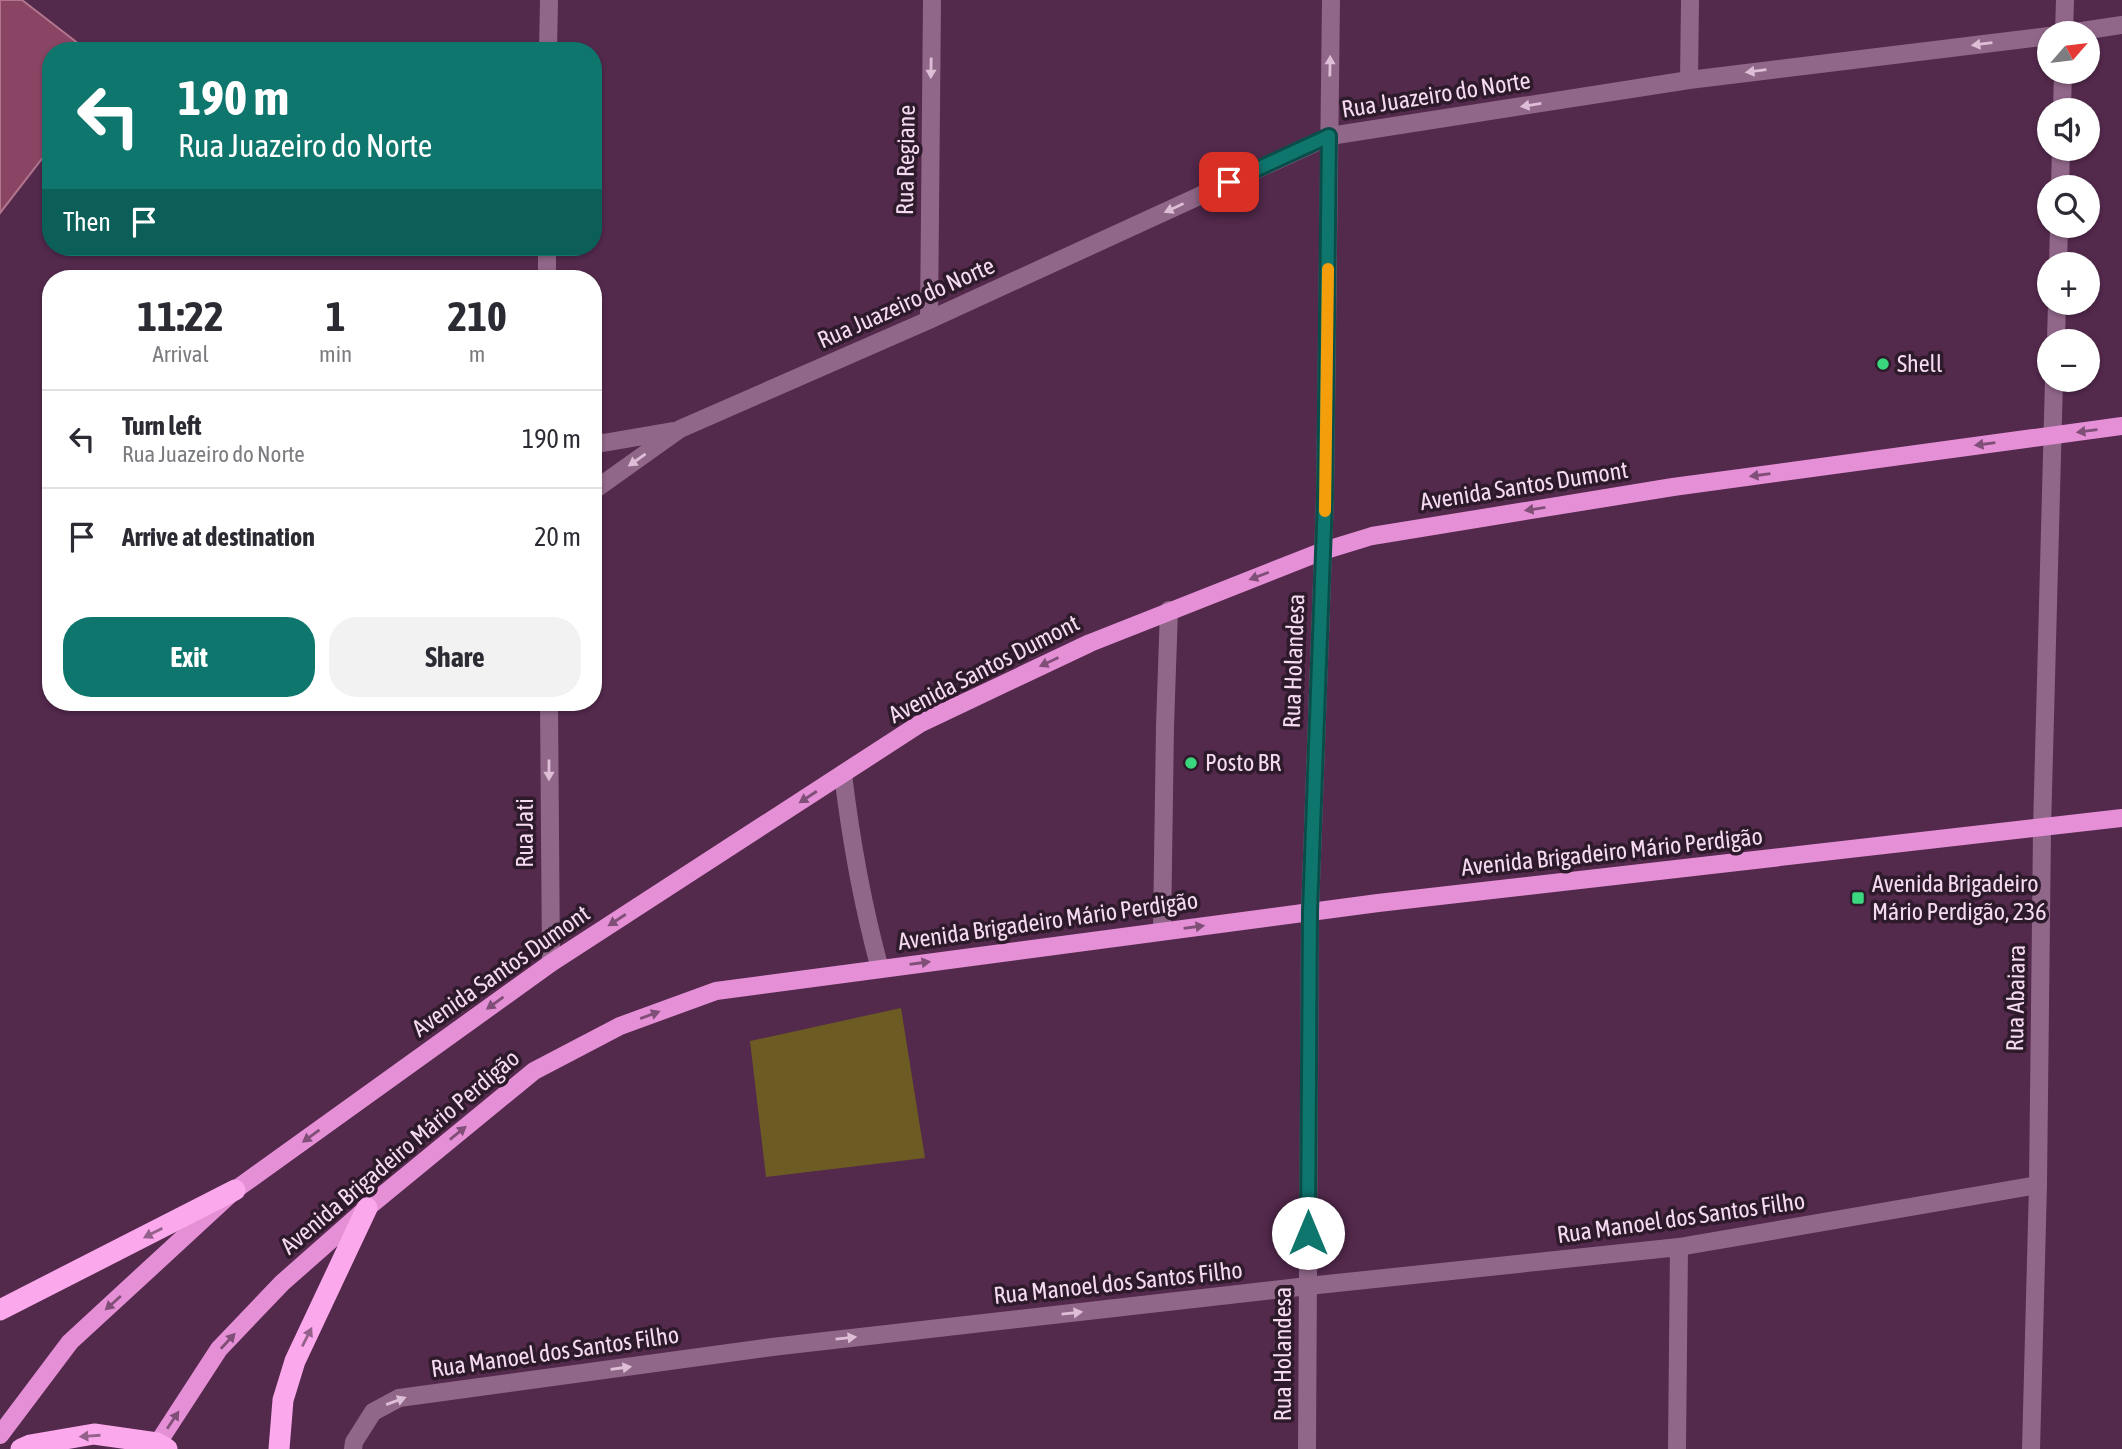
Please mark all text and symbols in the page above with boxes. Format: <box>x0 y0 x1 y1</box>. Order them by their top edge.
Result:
north arrow <box>2037 21 2100 84</box>
map controls <box>2037 21 2100 392</box>
one-way arrow <box>1970 38 1992 49</box>
one-way arrow <box>1324 55 1336 77</box>
one-way arrow <box>926 57 937 79</box>
street label: Rua Juazeiro do Norte <box>1340 66 1532 123</box>
one-way arrow <box>1745 66 1767 77</box>
text: 190 m <box>178 69 289 125</box>
icon: left <box>63 70 154 161</box>
button: sound <box>2037 98 2100 161</box>
one-way arrow <box>1520 100 1542 111</box>
street label: Rua Regiane <box>891 105 920 215</box>
text: Rua Juazeiro do Norte <box>178 127 432 164</box>
pin <box>1199 152 1259 212</box>
icon: arrive <box>1210 163 1248 201</box>
button: search <box>2037 175 2100 238</box>
one-way arrow <box>1164 202 1184 213</box>
icon: arrive <box>125 203 163 241</box>
text: Then <box>63 207 111 237</box>
street label: Rua Juazeiro do Norte <box>813 251 998 354</box>
button: + <box>2037 252 2100 315</box>
text: 11:22 <box>137 292 224 340</box>
text: 1 <box>326 292 345 340</box>
text: 210 <box>447 292 507 340</box>
button: − <box>2037 329 2100 392</box>
text: Arrival <box>152 341 209 367</box>
text: min <box>319 341 352 367</box>
text: m <box>469 341 485 367</box>
place label: Shell <box>1897 350 1943 377</box>
marker: Shell <box>1875 356 1891 372</box>
text: Turn left <box>122 411 202 441</box>
icon: left <box>63 420 101 458</box>
text: 190 m <box>522 424 581 454</box>
one-way arrow <box>2076 425 2098 436</box>
one-way arrow <box>1974 439 1996 450</box>
text: Rua Juazeiro do Norte <box>122 441 305 467</box>
one-way arrow <box>628 453 646 467</box>
street label: Avenida Santos Dumont <box>1418 456 1630 515</box>
one-way arrow <box>1749 469 1771 480</box>
one-way arrow <box>1524 504 1546 515</box>
icon: arrive <box>63 518 101 556</box>
text: Arrive at destination <box>122 522 315 552</box>
text: 20 m <box>534 522 581 552</box>
one-way arrow <box>1249 570 1270 581</box>
street label: Rua Holandesa <box>1278 593 1309 729</box>
street label: Avenida Santos Dumont <box>884 609 1084 728</box>
button: Exit <box>63 617 315 697</box>
button: Share <box>329 617 581 697</box>
one-way arrow <box>1039 657 1059 668</box>
place label: Posto BR <box>1205 749 1281 776</box>
marker: Posto BR <box>1183 755 1199 771</box>
one-way arrow <box>543 759 555 781</box>
one-way arrow <box>798 790 818 803</box>
street label: Rua Jati <box>511 798 538 868</box>
street label: Avenida Brigadeiro Mário Perdigão <box>1460 822 1764 881</box>
place label: Avenida Brigadeiro Mário Perdigão, 236 <box>1872 870 2046 925</box>
street label: Avenida Brigadeiro Mário Perdigão <box>896 886 1200 955</box>
marker: Avenida Brigadeiro Mário Perdigão, 236 <box>1850 890 1866 906</box>
street label: Avenida Santos Dumont <box>407 899 595 1042</box>
one-way arrow <box>607 914 627 927</box>
one-way arrow <box>1183 921 1205 932</box>
street label: Rua Abaiara <box>2001 944 2030 1052</box>
one-way arrow <box>909 958 931 969</box>
one-way arrow <box>486 996 504 1010</box>
one-way arrow <box>639 1009 660 1020</box>
street label: Avenida Brigadeiro Mário Perdigão <box>275 1044 524 1259</box>
one-way arrow <box>448 1126 466 1141</box>
one-way arrow <box>302 1129 320 1143</box>
street label: Rua Manoel dos Santos Filho <box>1555 1187 1807 1248</box>
position arrow <box>1271 1196 1345 1270</box>
one-way arrow <box>143 1227 163 1238</box>
street label: Rua Manoel dos Santos Filho <box>992 1256 1244 1309</box>
street label: Rua Holandesa <box>1269 1287 1296 1421</box>
one-way arrow <box>105 1294 122 1310</box>
one-way arrow <box>1061 1307 1083 1318</box>
street label: Rua Manoel dos Santos Filho <box>429 1321 681 1382</box>
one-way arrow <box>302 1327 313 1347</box>
one-way arrow <box>219 1333 235 1350</box>
one-way arrow <box>835 1333 857 1344</box>
one-way arrow <box>610 1362 632 1373</box>
one-way arrow <box>386 1396 407 1407</box>
one-way arrow <box>166 1410 179 1430</box>
one-way arrow <box>79 1431 101 1442</box>

